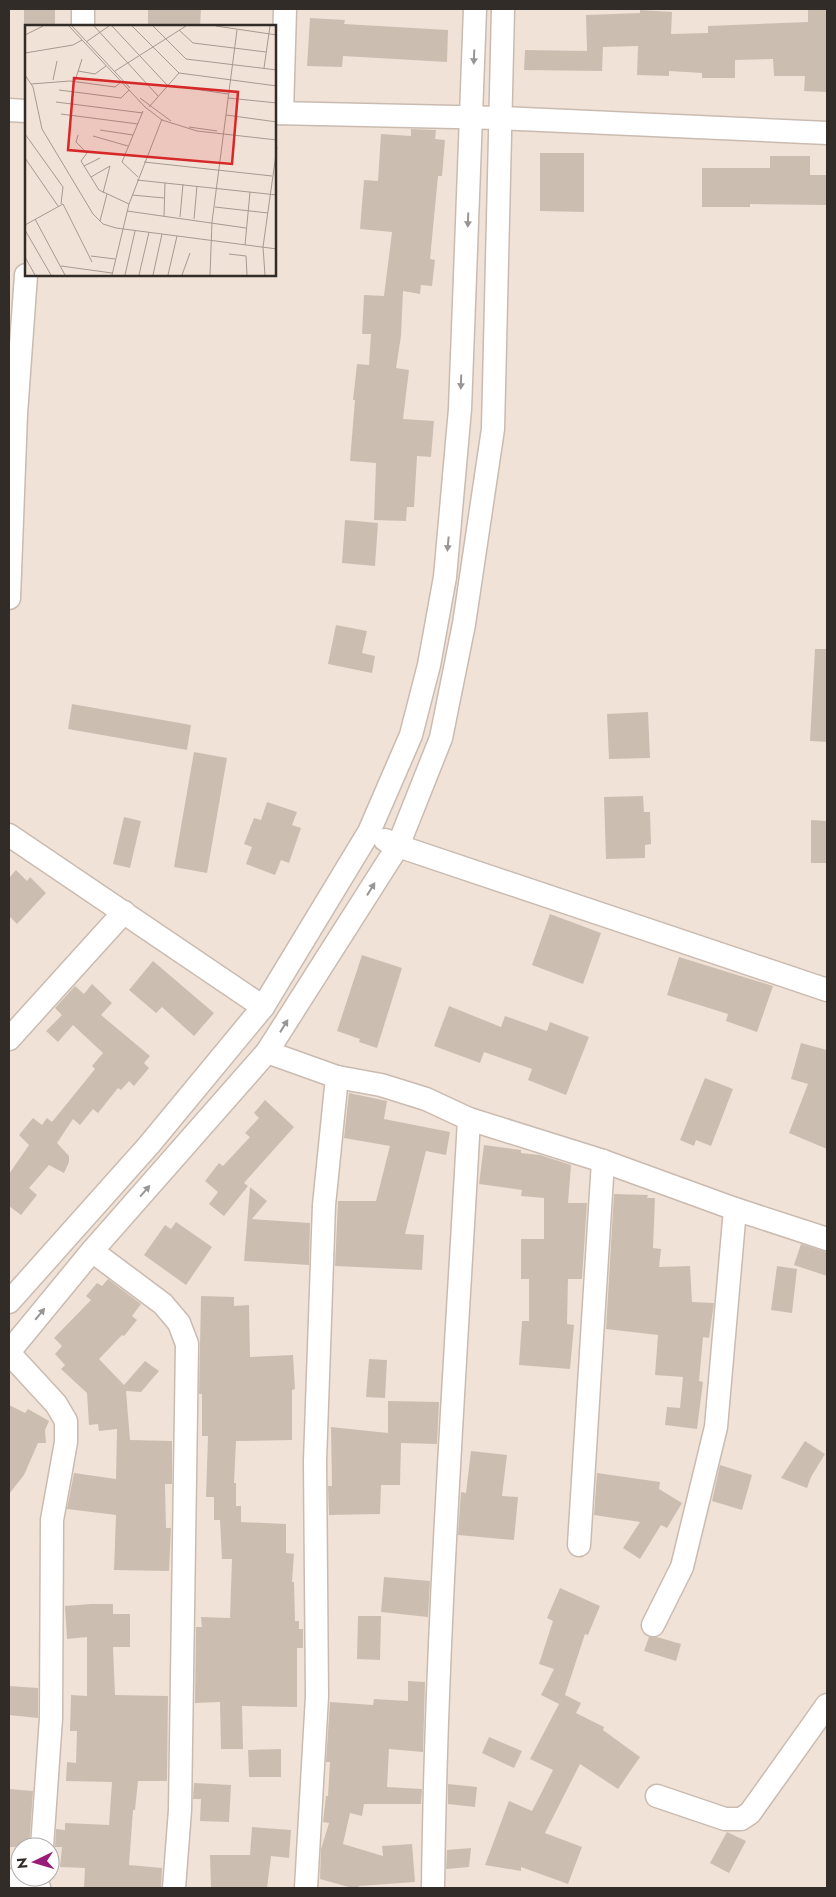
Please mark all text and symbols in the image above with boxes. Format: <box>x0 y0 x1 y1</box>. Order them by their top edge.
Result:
inset map <box>25 25 276 276</box>
one-way arrow <box>469 50 477 66</box>
one-way arrow <box>463 212 471 228</box>
one-way arrow <box>457 374 465 390</box>
one-way arrow <box>444 536 452 552</box>
one-way arrow <box>366 883 375 896</box>
one-way arrow <box>279 1020 288 1033</box>
one-way arrow <box>140 1184 151 1197</box>
one-way arrow <box>34 1308 45 1321</box>
north arrow <box>10 1837 60 1887</box>
text: N <box>12 1857 32 1870</box>

